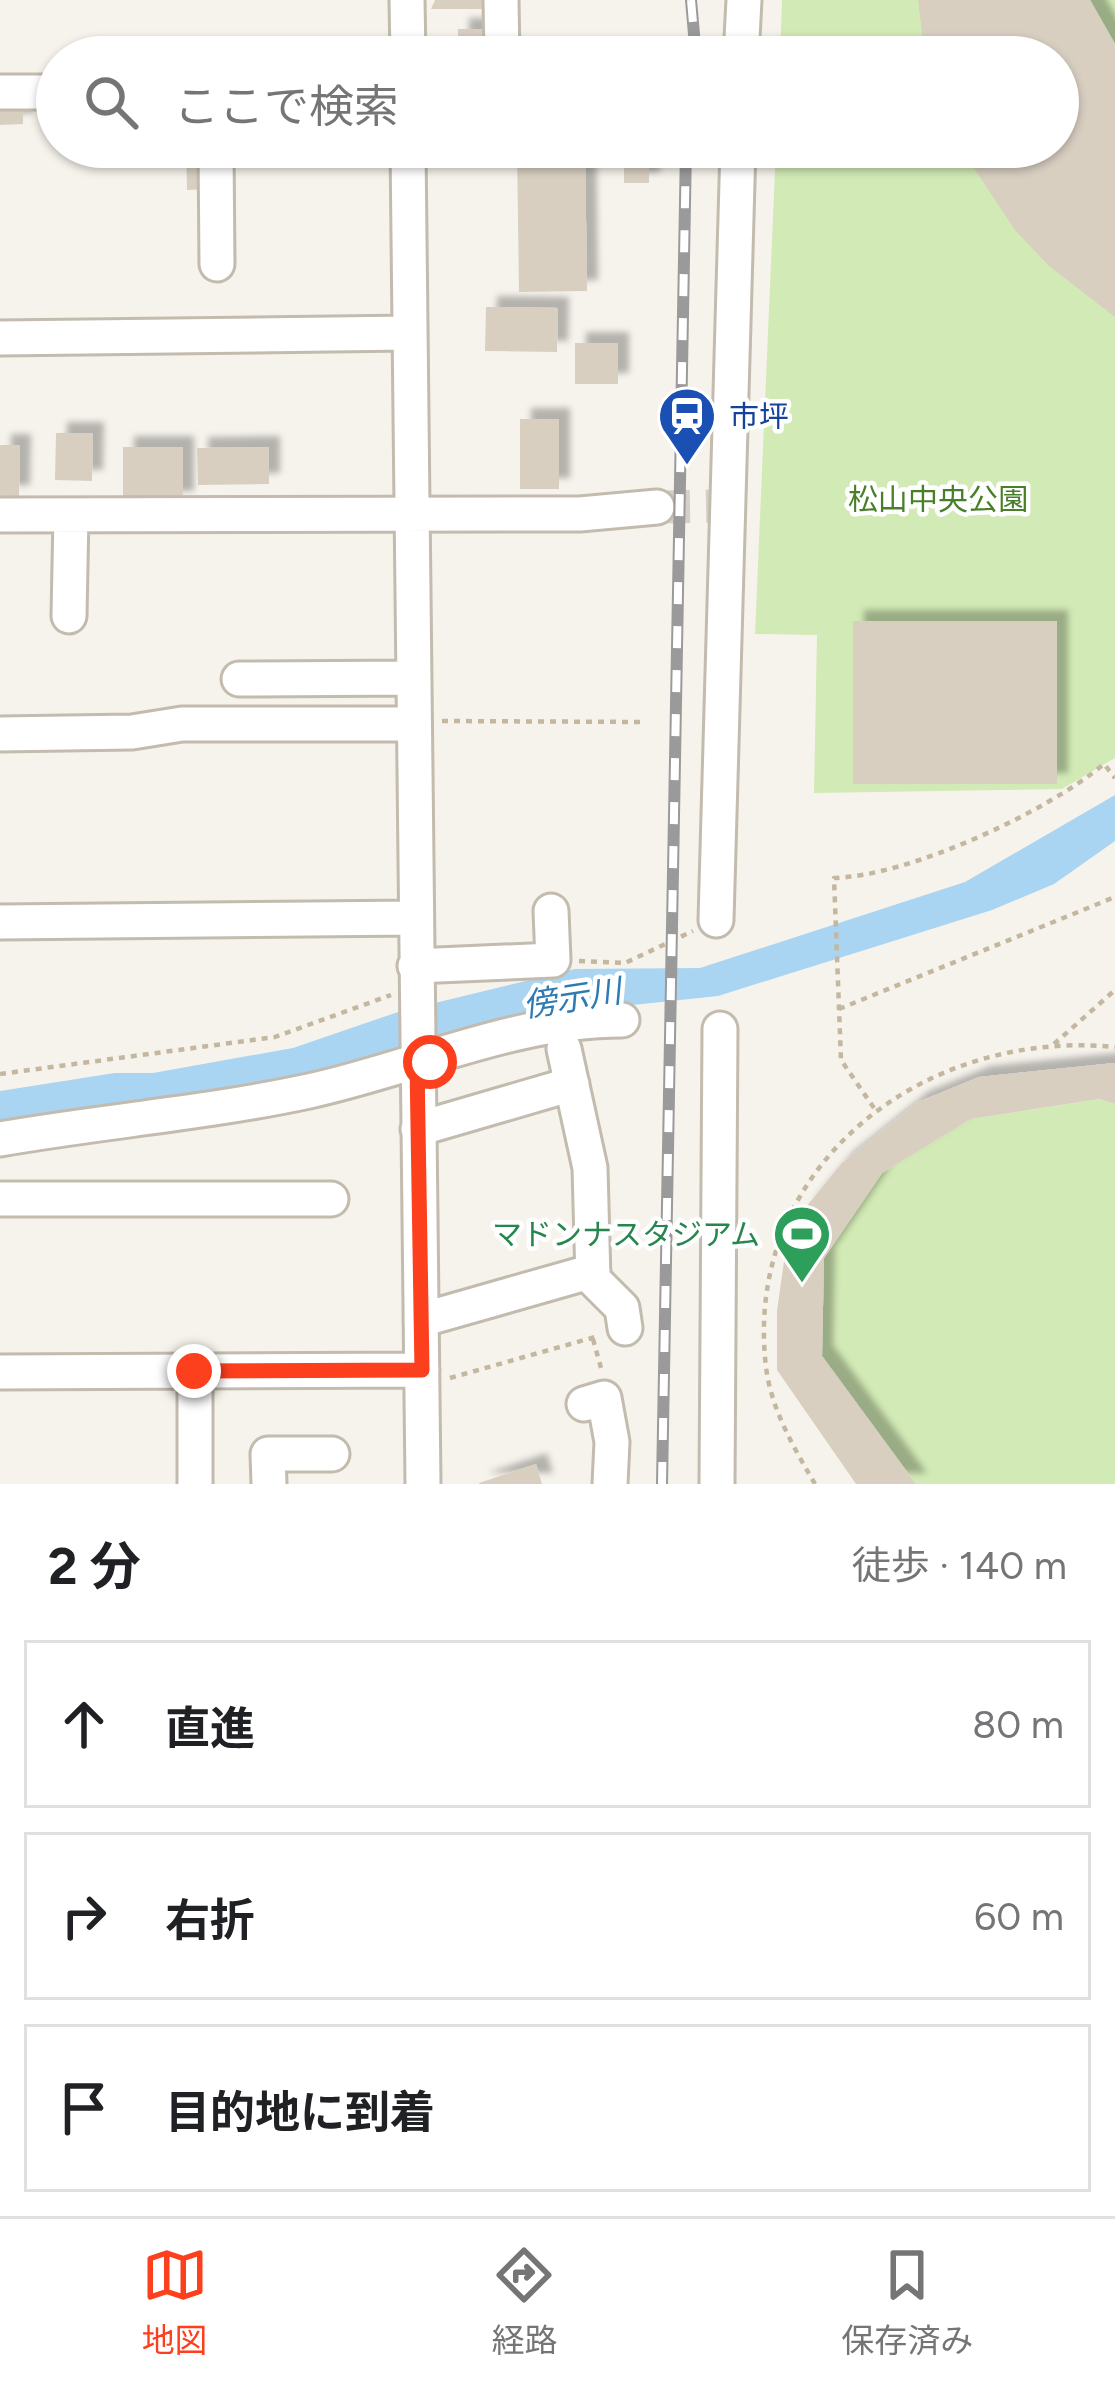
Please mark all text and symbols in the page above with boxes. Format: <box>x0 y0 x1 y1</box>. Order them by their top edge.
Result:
search box <box>36 36 1079 168</box>
icon: search <box>78 69 144 135</box>
text: ここで検索 <box>174 79 399 133</box>
station icon: 市坪 <box>656 385 718 467</box>
place label: 市坪 <box>729 398 789 435</box>
park label: 松山中央公園 <box>848 481 1028 518</box>
water label: 傍示川 <box>520 971 627 1025</box>
route start <box>403 1035 457 1089</box>
sports icon: マドンナスタジアム <box>771 1203 833 1285</box>
place label: マドンナスタジアム <box>492 1216 760 1253</box>
route end <box>167 1344 221 1398</box>
text: 2 分 <box>48 1536 141 1597</box>
text: 徒歩 · 140 m <box>852 1542 1067 1589</box>
icon: ahead <box>51 1691 117 1757</box>
text: 直進 <box>165 1701 255 1755</box>
text: 80 m <box>972 1701 1064 1748</box>
icon: right <box>51 1883 117 1949</box>
text: 右折 <box>165 1893 255 1947</box>
text: 60 m <box>974 1893 1064 1940</box>
icon: arrive <box>51 2075 117 2141</box>
text: 目的地に到着 <box>165 2085 435 2139</box>
tab: 地図 <box>142 2242 208 2362</box>
tab: 経路 <box>491 2242 557 2362</box>
tab: 保存済み <box>841 2242 973 2362</box>

